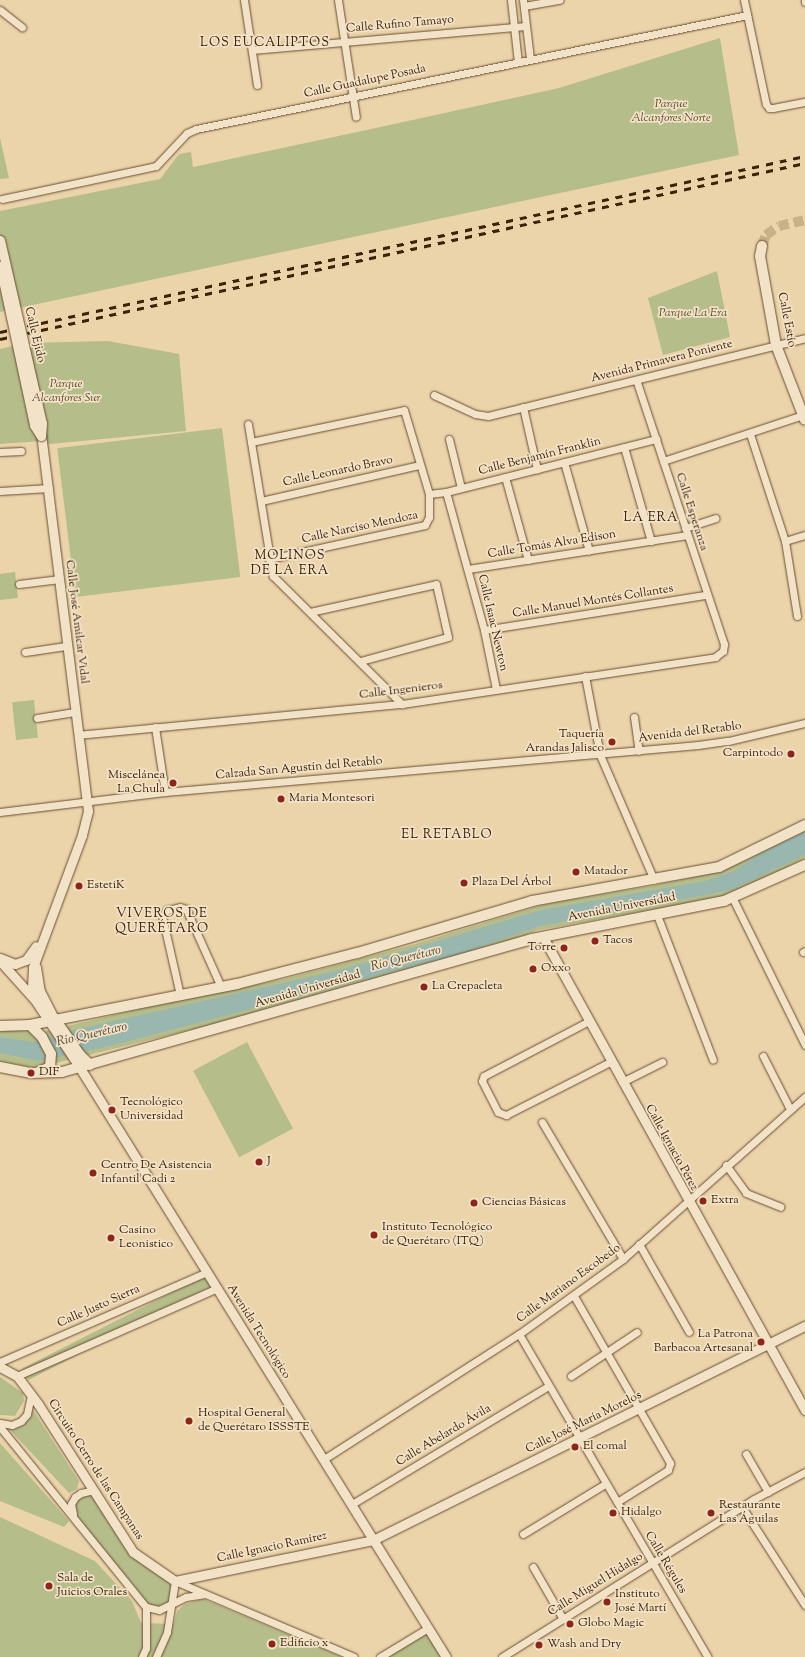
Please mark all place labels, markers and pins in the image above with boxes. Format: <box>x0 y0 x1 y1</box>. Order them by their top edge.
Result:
place label: Taquería Arandas Jalisco <box>525 728 604 756</box>
marker: Taquería Arandas Jalisco <box>607 737 617 747</box>
place label: Carpintodo <box>723 747 783 761</box>
marker: Carpintodo <box>786 749 796 759</box>
place label: Miscelánea La Chula <box>108 769 165 797</box>
marker: Miscelánea La Chula <box>168 778 178 788</box>
place label: Maria Montesori <box>289 792 375 806</box>
marker: Maria Montesori <box>276 794 286 804</box>
place label: Matador <box>584 865 628 879</box>
marker: Matador <box>571 867 581 877</box>
place label: Plaza Del Árbol <box>472 876 552 890</box>
marker: Plaza Del Árbol <box>459 878 469 888</box>
place label: EstetiK <box>87 879 125 893</box>
marker: EstetiK <box>74 881 84 891</box>
place label: Tacos <box>603 934 632 948</box>
marker: Tacos <box>590 936 600 946</box>
place label: Torre <box>527 941 556 955</box>
marker: Torre <box>559 943 569 953</box>
place label: Oxxo <box>541 962 571 976</box>
marker: Oxxo <box>528 964 538 974</box>
place label: La Crepacleta <box>432 980 503 994</box>
marker: La Crepacleta <box>419 982 429 992</box>
place label: DIF <box>39 1066 59 1080</box>
marker: DIF <box>26 1068 36 1078</box>
place label: Tecnológico Universidad <box>120 1096 183 1124</box>
marker: Tecnológico Universidad <box>107 1105 117 1115</box>
place label: J <box>267 1155 270 1169</box>
marker: J <box>254 1157 264 1167</box>
place label: Centro De Asistencia Infantil Cadi 2 <box>101 1159 212 1187</box>
marker: Centro De Asistencia Infantil Cadi 2 <box>88 1168 98 1178</box>
place label: Extra <box>711 1194 739 1208</box>
place label: Ciencias Básicas <box>482 1196 566 1210</box>
marker: Extra <box>698 1196 708 1206</box>
marker: Ciencias Básicas <box>469 1198 479 1208</box>
place label: Instituto Tecnológico de Querétaro (ITQ) <box>382 1221 492 1249</box>
place label: Casino Leonistico <box>119 1224 173 1252</box>
marker: Instituto Tecnológico de Querétaro (ITQ) <box>369 1230 379 1240</box>
marker: Casino Leonistico <box>106 1233 116 1243</box>
place label: La Patrona Barbacoa Artesanal <box>654 1328 753 1356</box>
marker: La Patrona Barbacoa Artesanal <box>756 1337 766 1347</box>
place label: Hospital General de Querétaro ISSSTE <box>198 1407 310 1435</box>
marker: Hospital General de Querétaro ISSSTE <box>183 1415 195 1427</box>
place label: El comal <box>583 1440 627 1454</box>
marker: El comal <box>570 1442 580 1452</box>
place label: Restaurante Las Águilas <box>719 1499 781 1527</box>
place label: Hidalgo <box>621 1506 662 1520</box>
marker: Hidalgo <box>608 1508 618 1518</box>
marker: Restaurante Las Águilas <box>706 1508 716 1518</box>
place label: Sala de Juicios Orales <box>57 1572 127 1600</box>
marker: Sala de Juicios Orales <box>44 1581 54 1591</box>
place label: Instituto José Martí <box>615 1588 666 1616</box>
marker: Instituto José Martí <box>602 1597 612 1607</box>
place label: Globo Magic <box>578 1617 644 1631</box>
marker: Globo Magic <box>565 1619 575 1629</box>
place label: Edificio x <box>280 1637 328 1651</box>
place label: Wash and Dry <box>547 1638 621 1652</box>
marker: Edificio x <box>267 1639 277 1649</box>
marker: Wash and Dry <box>534 1640 544 1650</box>

